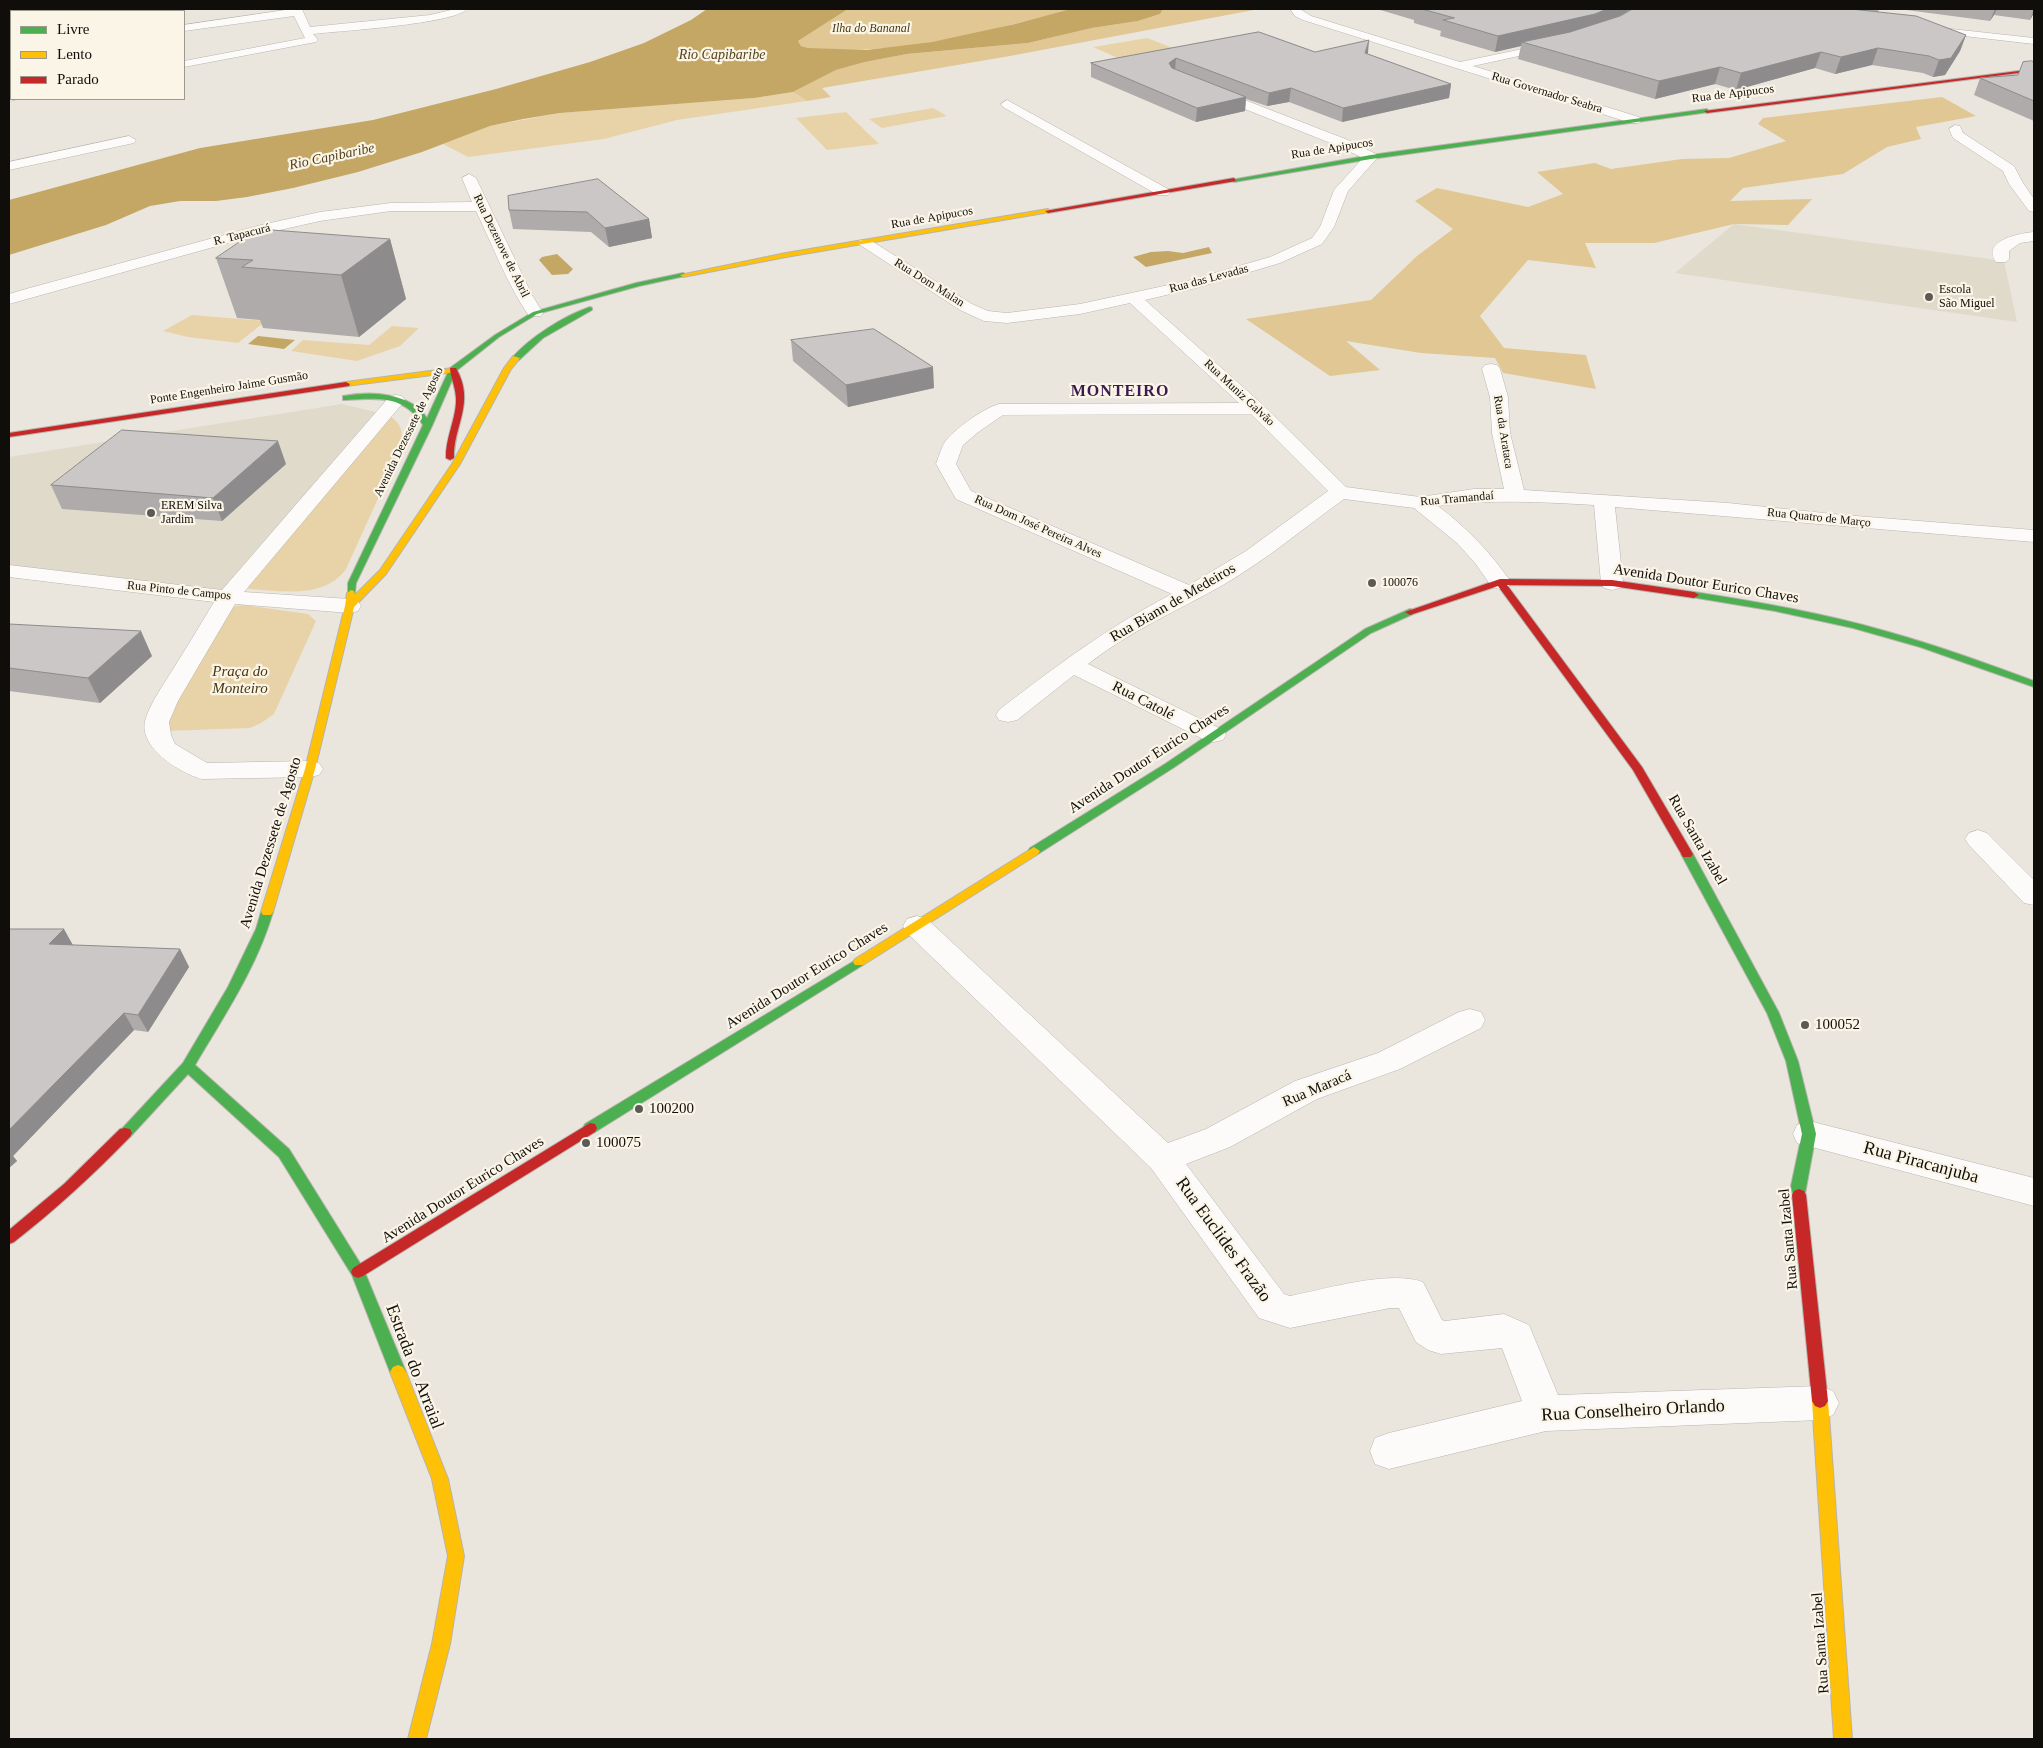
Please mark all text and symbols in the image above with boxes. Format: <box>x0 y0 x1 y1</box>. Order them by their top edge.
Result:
legend <box>10 10 185 100</box>
text: Livre <box>57 21 89 37</box>
park label: Ilha do Bananal <box>832 22 910 36</box>
text: Lento <box>57 46 92 62</box>
water label: Rio Capibaribe <box>679 47 765 63</box>
street label: Rua Governador Seabra <box>1490 69 1604 117</box>
text: Parado <box>57 71 99 87</box>
street label: Rua de Apipucos <box>1691 82 1775 106</box>
street label: Rua de Apipucos <box>1290 135 1374 163</box>
water label: Rio Capibaribe <box>288 140 376 174</box>
street label: Rua Dezenove de Abril <box>470 192 532 300</box>
street label: Rua de Apipucos <box>890 204 974 232</box>
street label: R. Tapacurá <box>212 221 272 249</box>
street label: Rua Dom Malan <box>891 256 967 310</box>
street label: Rua das Levadas <box>1168 262 1250 296</box>
place label: Escola São Miguel <box>1939 283 1995 311</box>
marker: Escola São Miguel <box>1923 291 1935 303</box>
street label: Rua Muniz Galvão <box>1201 357 1277 429</box>
street label: Avenida Dezessete de Agosto <box>371 365 447 499</box>
street label: Ponte Engenheiro Jaime Gusmão <box>149 368 309 408</box>
district label: MONTEIRO <box>1070 382 1170 402</box>
street label: Rua da Arataca <box>1490 394 1516 470</box>
street label: Rua Tramandaí <box>1420 489 1494 509</box>
street label: Rua Dom José Pereira Alves <box>972 492 1104 562</box>
place label: EREM Silva Jardim <box>161 499 222 527</box>
street label: Rua Quatro de Março <box>1766 505 1872 531</box>
marker: EREM Silva Jardim <box>145 507 157 519</box>
street label: Rua Biann de Medeiros <box>1107 560 1239 646</box>
street label: Avenida Doutor Eurico Chaves <box>1612 560 1800 608</box>
place label: 100076 <box>1382 576 1418 590</box>
marker: 100076 <box>1366 577 1378 589</box>
street label: Rua Pinto de Campos <box>126 578 232 604</box>
park label: Praça do Monteiro <box>212 663 268 698</box>
street label: Rua Catolé <box>1109 678 1177 724</box>
street label: Avenida Doutor Eurico Chaves <box>1065 700 1233 818</box>
street label: Avenida Dezessete de Agosto <box>236 755 306 931</box>
street label: Rua Santa Izabel <box>1664 791 1730 889</box>
street label: Avenida Doutor Eurico Chaves <box>723 919 891 1033</box>
place label: 100052 <box>1815 1016 1860 1034</box>
marker: 100052 <box>1799 1019 1811 1031</box>
street label: Rua Maracá <box>1280 1066 1354 1112</box>
place label: 100200 <box>649 1100 694 1118</box>
marker: 100200 <box>633 1103 645 1115</box>
street label: Avenida Doutor Eurico Chaves <box>379 1133 547 1247</box>
place label: 100075 <box>596 1134 641 1152</box>
marker: 100075 <box>580 1137 592 1149</box>
street label: Rua Piracanjuba <box>1861 1137 1981 1189</box>
street label: Rua Euclides Frazão <box>1170 1173 1276 1307</box>
street label: Rua Santa Izabel <box>1776 1188 1802 1290</box>
street label: Estrada do Arraial <box>380 1302 448 1432</box>
street label: Rua Conselheiro Orlando <box>1541 1395 1725 1427</box>
street label: Rua Santa Izabel <box>1808 1592 1834 1694</box>

